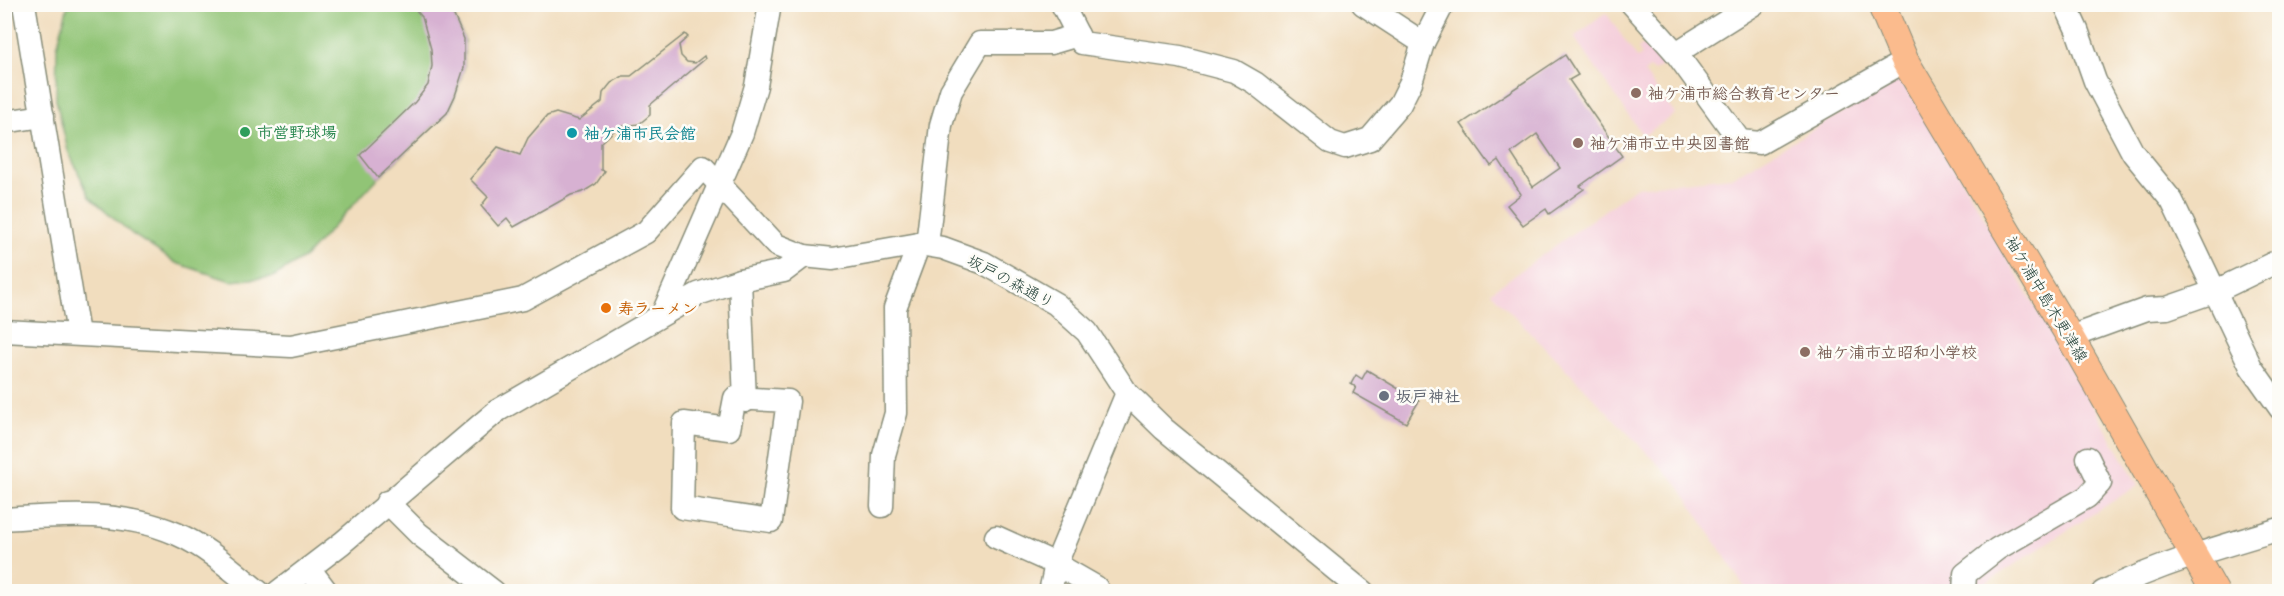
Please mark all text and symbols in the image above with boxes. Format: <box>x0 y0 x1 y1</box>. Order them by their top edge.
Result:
place label: 袖ケ浦市総合教育センター <box>1648 83 1840 104</box>
marker: 袖ケ浦市総合教育センター <box>1629 86 1643 100</box>
place label: 市営野球場 <box>257 122 337 143</box>
place label: 袖ケ浦市民会館 <box>584 123 696 144</box>
marker: 市営野球場 <box>238 125 252 139</box>
marker: 袖ケ浦市民会館 <box>565 126 579 140</box>
place label: 袖ケ浦市立中央図書館 <box>1590 133 1750 154</box>
marker: 袖ケ浦市立中央図書館 <box>1571 136 1585 150</box>
street label: 袖ケ浦中島木更津線 <box>2000 232 2093 366</box>
street label: 坂戸の森通り <box>963 250 1058 313</box>
place label: 寿ラーメン <box>618 298 698 319</box>
marker: 寿ラーメン <box>599 301 613 315</box>
place label: 袖ケ浦市立昭和小学校 <box>1817 342 1977 363</box>
marker: 袖ケ浦市立昭和小学校 <box>1798 345 1812 359</box>
place label: 坂戸神社 <box>1396 386 1460 407</box>
marker: 坂戸神社 <box>1377 389 1391 403</box>

